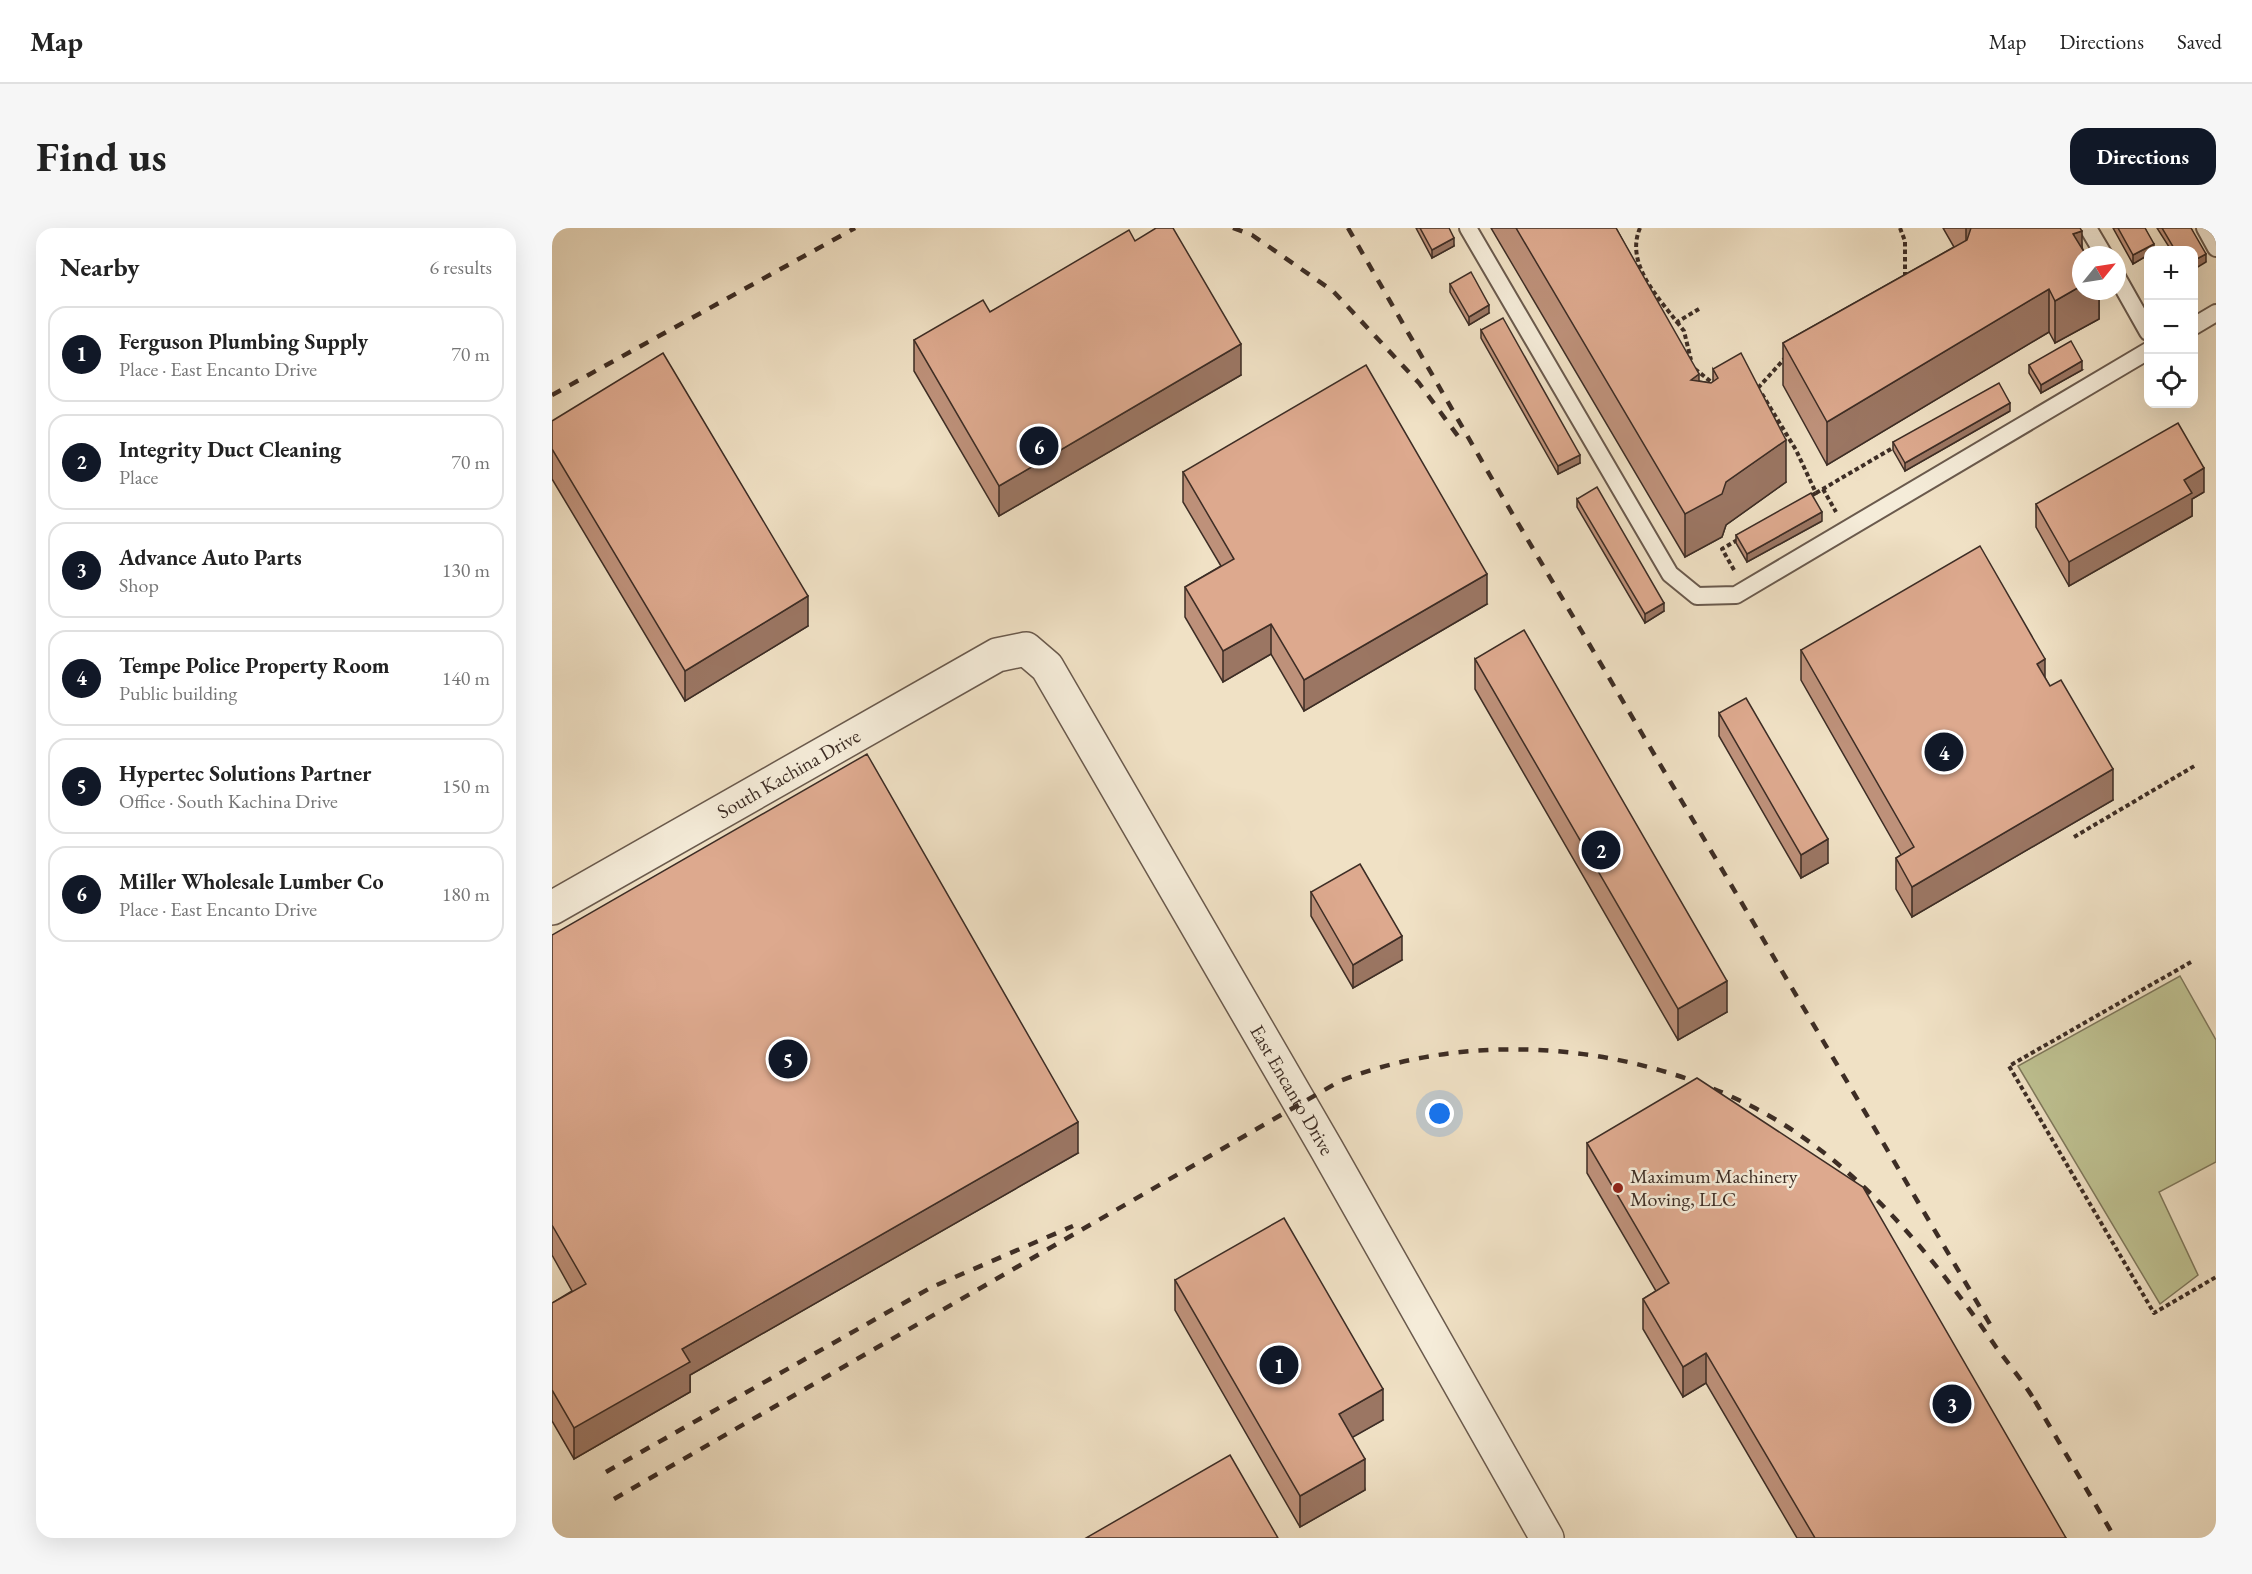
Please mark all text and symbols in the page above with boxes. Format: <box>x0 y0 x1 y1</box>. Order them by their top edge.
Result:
text: Map <box>30 23 83 59</box>
text: Map <box>1989 28 2026 55</box>
text: Directions <box>2059 28 2144 55</box>
text: Saved <box>2177 28 2222 55</box>
button: Directions <box>2070 128 2216 185</box>
text: Find us <box>36 129 167 184</box>
north arrow <box>2072 246 2126 300</box>
map controls <box>2144 246 2198 408</box>
button: + <box>2144 246 2198 300</box>
text: Nearby <box>60 250 140 284</box>
text: 6 results <box>429 254 492 280</box>
button: − <box>2144 300 2198 354</box>
text: Ferguson Plumbing Supply <box>119 327 368 356</box>
text: 1 <box>76 341 87 367</box>
text: 70 m <box>451 341 490 367</box>
button: locate <box>2144 354 2198 408</box>
text: Place · East Encanto Drive <box>119 356 317 382</box>
pin: 6 <box>1020 424 1058 468</box>
text: Integrity Duct Cleaning <box>119 435 341 464</box>
text: 2 <box>76 449 87 475</box>
text: 70 m <box>451 449 490 475</box>
text: Place <box>119 464 158 490</box>
text: Advance Auto Parts <box>119 543 302 572</box>
text: 3 <box>76 557 87 583</box>
text: 130 m <box>442 557 490 583</box>
text: Shop <box>119 572 159 598</box>
text: Tempe Police Property Room <box>119 651 389 680</box>
text: 4 <box>76 665 87 691</box>
text: 140 m <box>442 665 490 691</box>
text: Public building <box>119 680 237 706</box>
street label: South Kachina Drive <box>712 722 865 825</box>
pin: 4 <box>1924 730 1964 774</box>
text: Hypertec Solutions Partner <box>119 759 371 788</box>
text: 5 <box>76 773 87 799</box>
text: 150 m <box>442 773 490 799</box>
text: Office · South Kachina Drive <box>119 788 338 814</box>
pin: 2 <box>1582 828 1620 872</box>
text: Miller Wholesale Lumber Co <box>119 867 384 896</box>
text: 6 <box>76 881 87 907</box>
text: 180 m <box>442 881 490 907</box>
text: Place · East Encanto Drive <box>119 896 317 922</box>
street label: East Encanto Drive <box>1244 1020 1340 1160</box>
pin: 5 <box>768 1036 808 1082</box>
your location <box>1425 1099 1454 1128</box>
place label: Maximum Machinery Moving, LLC <box>1630 1163 1798 1212</box>
marker: Maximum Machinery Moving, LLC <box>1611 1181 1625 1195</box>
pin: 1 <box>1260 1342 1298 1388</box>
pin: 3 <box>1932 1382 1972 1426</box>

